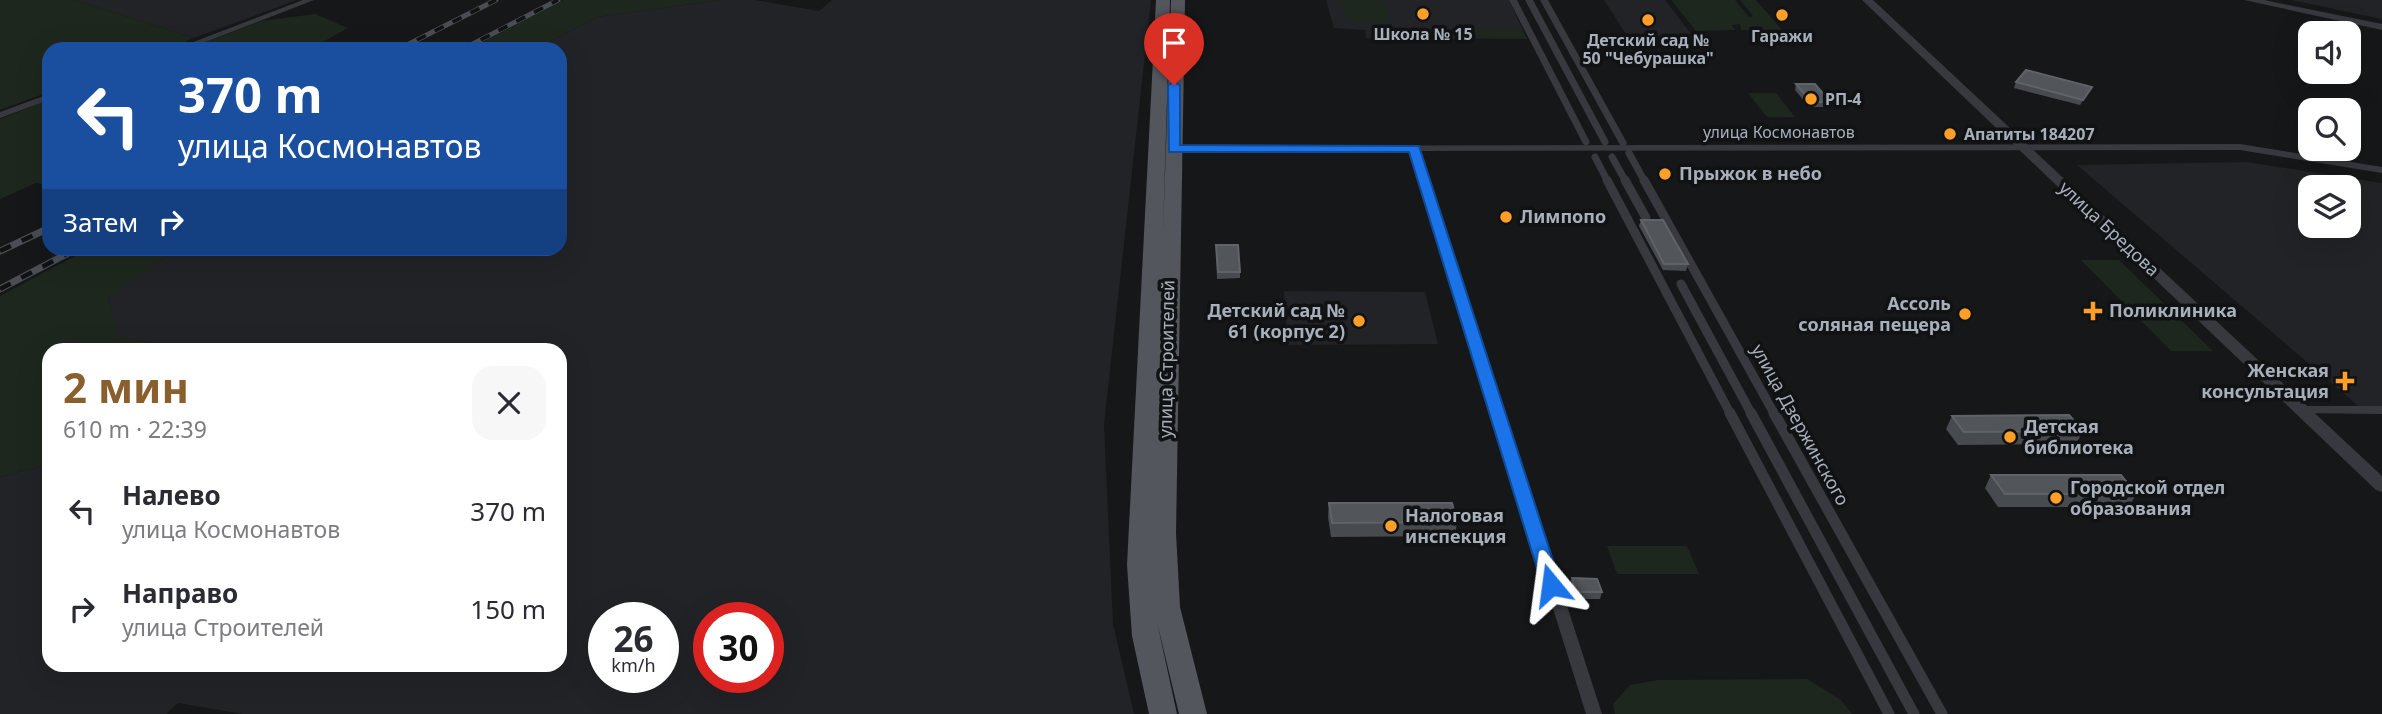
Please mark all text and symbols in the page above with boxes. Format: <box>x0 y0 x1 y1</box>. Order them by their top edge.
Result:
marker: Школа № 15 <box>1415 6 1431 22</box>
marker: Гаражи <box>1774 7 1790 23</box>
marker: Детский сад № 50 "Чебурашка" <box>1640 12 1656 28</box>
pin <box>1144 13 1204 85</box>
map controls <box>2298 21 2361 238</box>
button: sound <box>2298 21 2361 84</box>
place label: Школа № 15 <box>1373 23 1473 45</box>
icon: arrive <box>1155 24 1193 62</box>
place label: Гаражи <box>1751 25 1813 47</box>
place label: Детский сад № 50 "Чебурашка" <box>1582 29 1714 69</box>
text: 370 m <box>178 61 323 127</box>
icon: left <box>63 70 154 161</box>
place label: РП-4 <box>1825 88 1861 110</box>
marker: РП-4 <box>1803 91 1819 107</box>
button: search <box>2298 98 2361 161</box>
street label: улица Космонавтов <box>1703 121 1855 143</box>
place label: Апатиты 184207 <box>1964 123 2095 145</box>
text: улица Космонавтов <box>178 124 482 167</box>
marker: Апатиты 184207 <box>1942 126 1958 142</box>
place label: Прыжок в небо <box>1679 161 1822 185</box>
marker: Прыжок в небо <box>1657 166 1673 182</box>
street label: улица Бредова <box>2054 175 2165 281</box>
button: layers <box>2298 175 2361 238</box>
icon: right <box>152 203 190 241</box>
text: Затем <box>63 204 138 240</box>
place label: Лимпопо <box>1520 204 1606 228</box>
marker: Лимпопо <box>1498 209 1514 225</box>
street label: улица Строителей <box>1153 280 1179 438</box>
place label: Ассоль соляная пещера <box>1798 291 1951 336</box>
place label: Детский сад № 61 (корпус 2) <box>1208 298 1345 343</box>
place label: Поликлиника <box>2109 298 2237 322</box>
marker: Поликлиника <box>2083 301 2103 321</box>
marker: Ассоль соляная пещера <box>1957 306 1973 322</box>
marker: Детский сад № 61 (корпус 2) <box>1351 313 1367 329</box>
street label: улица Дзержинского <box>1746 339 1855 510</box>
text: 2 мин <box>63 358 189 415</box>
place label: Женская консультация <box>2201 358 2329 403</box>
button: close <box>472 366 546 440</box>
marker: Женская консультация <box>2335 371 2355 391</box>
text: 610 m · 22:39 <box>63 413 207 445</box>
place label: Детская библиотека <box>2024 414 2134 459</box>
marker: Детская библиотека <box>2002 429 2018 445</box>
place label: Городской отдел образования <box>2070 475 2225 520</box>
text: Налево <box>122 477 221 513</box>
marker: Городской отдел образования <box>2048 490 2064 506</box>
icon: left <box>63 492 101 530</box>
text: 370 m <box>470 493 546 529</box>
place label: Налоговая инспекция <box>1405 503 1506 548</box>
text: улица Космонавтов <box>122 513 340 545</box>
marker: Налоговая инспекция <box>1383 518 1399 534</box>
position arrow <box>1514 548 1588 622</box>
text: Направо <box>122 575 238 611</box>
icon: right <box>63 590 101 628</box>
text: 150 m <box>470 591 546 627</box>
speed limit sign: 30 <box>693 602 784 693</box>
text: улица Строителей <box>122 611 324 643</box>
text: 26 <box>613 615 654 662</box>
text: km/h <box>611 653 656 677</box>

